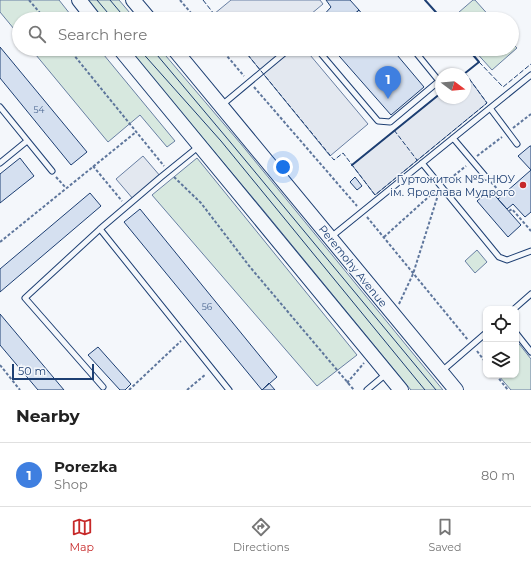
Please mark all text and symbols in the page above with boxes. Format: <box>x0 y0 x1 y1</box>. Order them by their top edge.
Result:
search box <box>12 12 519 56</box>
icon: search <box>26 23 48 45</box>
text: Search here <box>58 25 147 44</box>
pin: 1 <box>375 66 401 99</box>
north arrow <box>435 68 471 104</box>
house number: 54 <box>33 104 45 115</box>
your location <box>273 157 293 177</box>
place label: Гуртожиток №5 НЮУ ім. Ярослава Мудрого <box>390 172 516 199</box>
marker: Гуртожиток №5 НЮУ ім. Ярослава Мудрого <box>518 180 528 190</box>
street label: Peremohy Avenue <box>316 222 391 310</box>
house number: 56 <box>202 301 213 312</box>
map controls <box>483 306 519 378</box>
button: locate <box>483 306 519 342</box>
button: layers <box>483 342 519 378</box>
scale bar <box>12 362 94 381</box>
text: 50 m <box>18 364 46 378</box>
text: Nearby <box>16 406 80 426</box>
text: Porezka <box>54 457 117 476</box>
text: 1 <box>26 467 32 483</box>
text: 80 m <box>481 467 515 483</box>
text: Shop <box>54 476 88 492</box>
tab: Map <box>70 516 94 554</box>
tab: Directions <box>233 516 289 554</box>
tab: Saved <box>428 516 461 554</box>

